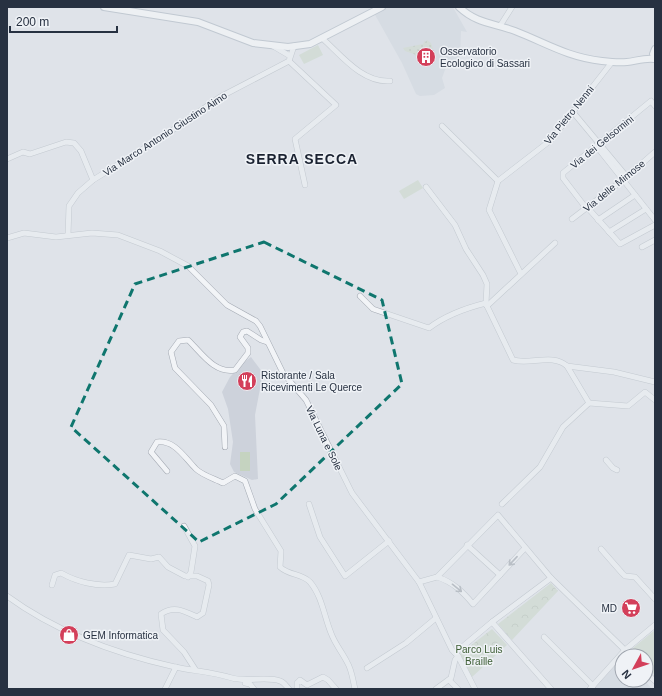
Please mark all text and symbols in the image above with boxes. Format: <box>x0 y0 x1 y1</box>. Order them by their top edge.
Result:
scale bar <box>10 8 117 34</box>
text: 200 m <box>16 15 49 29</box>
building icon: Osservatorio Ecologico di Sassari <box>415 46 437 68</box>
place label: Osservatorio Ecologico di Sassari <box>440 46 530 69</box>
street label: Via Pietro Nenni <box>542 84 596 146</box>
street label: Via Marco Antonio Giustino Aimo <box>101 90 229 178</box>
street label: Via dei Gelsomini <box>568 113 636 171</box>
district label: SERRA SECCA <box>246 151 358 167</box>
street label: Via delle Mimose <box>581 158 647 214</box>
restaurant icon: Ristorante / Sala Ricevimenti Le Querce <box>236 370 258 392</box>
place label: Ristorante / Sala Ricevimenti Le Querce <box>261 370 363 393</box>
street label: Via Luna e Sole <box>304 404 345 472</box>
one-way arrow <box>508 556 517 566</box>
one-way arrow <box>452 583 463 592</box>
supermarket icon: MD <box>620 597 642 619</box>
place label: MD <box>601 603 617 614</box>
shop icon: GEM Informatica <box>58 624 80 646</box>
place label: GEM Informatica <box>83 630 158 641</box>
park label: Parco Luis Braille <box>455 644 503 667</box>
north arrow <box>614 648 654 688</box>
text: N <box>619 667 633 681</box>

